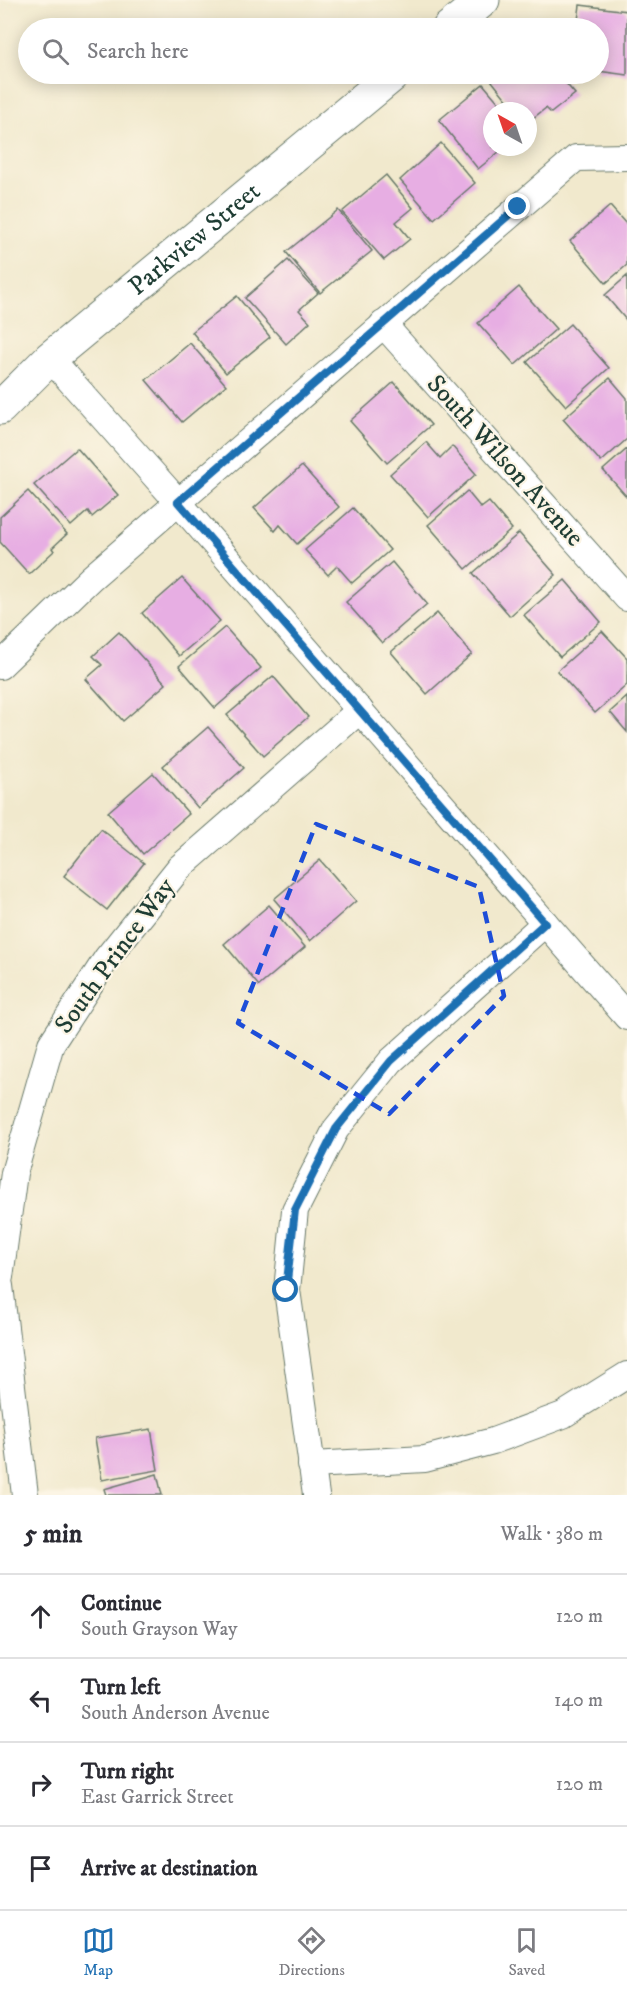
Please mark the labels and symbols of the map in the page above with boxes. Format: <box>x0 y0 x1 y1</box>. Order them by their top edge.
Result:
north arrow <box>483 102 537 156</box>
street label: Parkview Street <box>122 175 267 303</box>
route end <box>504 193 530 219</box>
street label: South Wilson Avenue <box>419 368 591 554</box>
street label: South Prince Way <box>47 871 183 1040</box>
route start <box>272 1276 298 1302</box>

